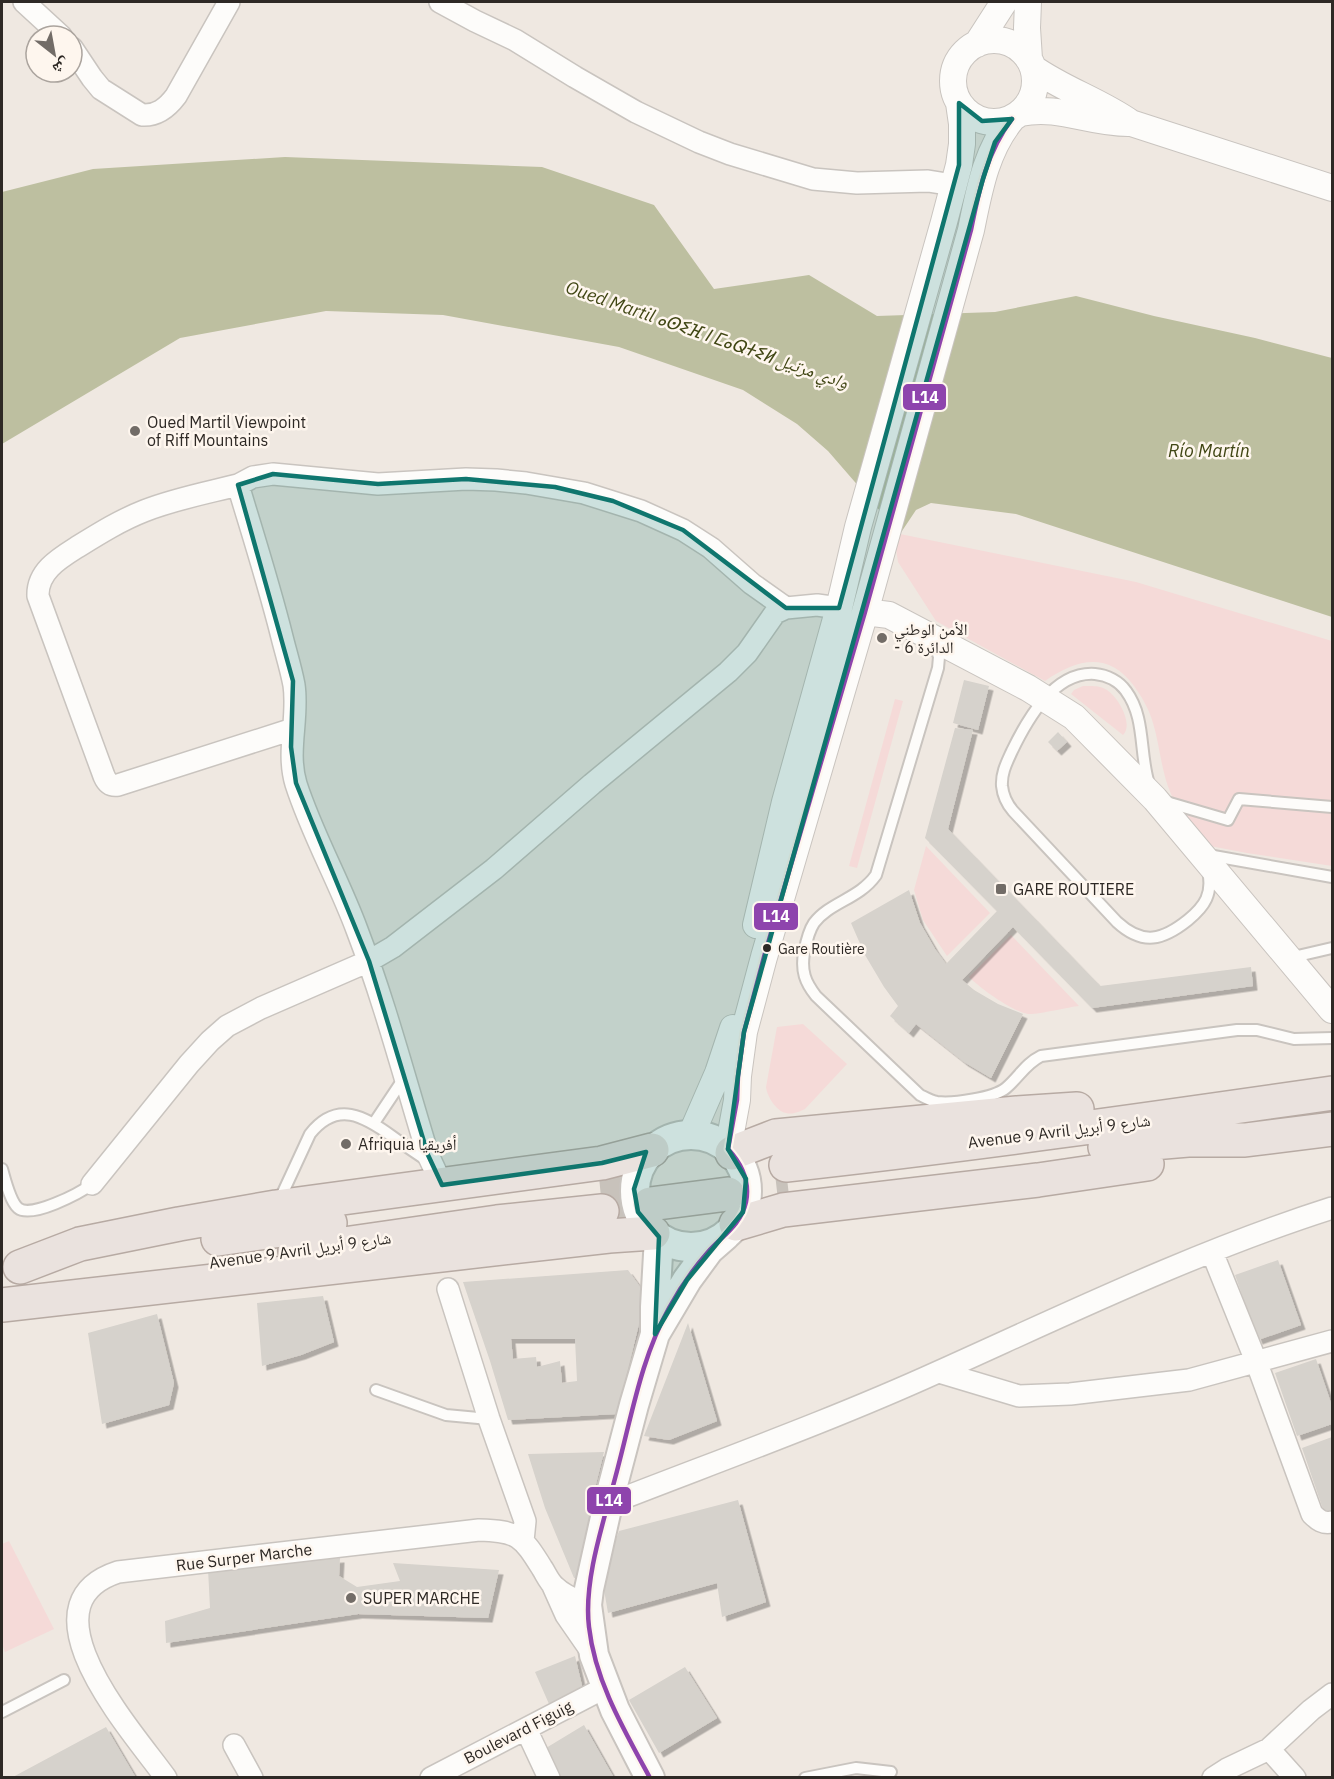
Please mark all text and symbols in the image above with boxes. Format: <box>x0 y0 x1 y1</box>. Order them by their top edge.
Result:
north arrow <box>24 24 84 84</box>
text: ش <box>49 54 74 80</box>
water label: Oued Martil ⴰⵙⵉⴼ ⵏ ⵎⴰⵕⵜⵉⵍ وادي مرتيل <box>562 275 852 397</box>
line badge: L14 <box>902 383 947 411</box>
text: L14 <box>911 387 939 407</box>
place label: Oued Martil Viewpoint of Riff Mountains <box>147 412 306 450</box>
marker: Oued Martil Viewpoint of Riff Mountains <box>128 424 142 438</box>
water label: Río Martín <box>1168 439 1250 462</box>
place label: الأمن الوطني - الدائرة 6 <box>894 619 967 657</box>
marker: الأمن الوطني - الدائرة 6 <box>875 631 889 645</box>
place label: GARE ROUTIERE <box>1013 879 1134 899</box>
marker: GARE ROUTIERE <box>994 882 1008 896</box>
line badge: L14 <box>753 902 799 931</box>
text: L14 <box>762 906 790 926</box>
place label: Gare Routière <box>778 940 865 958</box>
marker: Gare Routière <box>761 942 773 954</box>
street label: Avenue 9 Avril شارع 9 أبريل <box>967 1110 1151 1153</box>
place label: Afriquia أفريقيا <box>358 1134 457 1154</box>
marker: Afriquia أفريقيا <box>339 1137 353 1151</box>
street label: Avenue 9 Avril شارع 9 أبريل <box>208 1227 392 1274</box>
line badge: L14 <box>586 1486 632 1515</box>
text: L14 <box>595 1490 623 1510</box>
street label: Rue Surper Marche <box>175 1539 313 1575</box>
place label: SUPER MARCHE <box>363 1588 480 1608</box>
marker: SUPER MARCHE <box>344 1591 358 1605</box>
street label: Boulevard Figuig <box>460 1696 576 1768</box>

